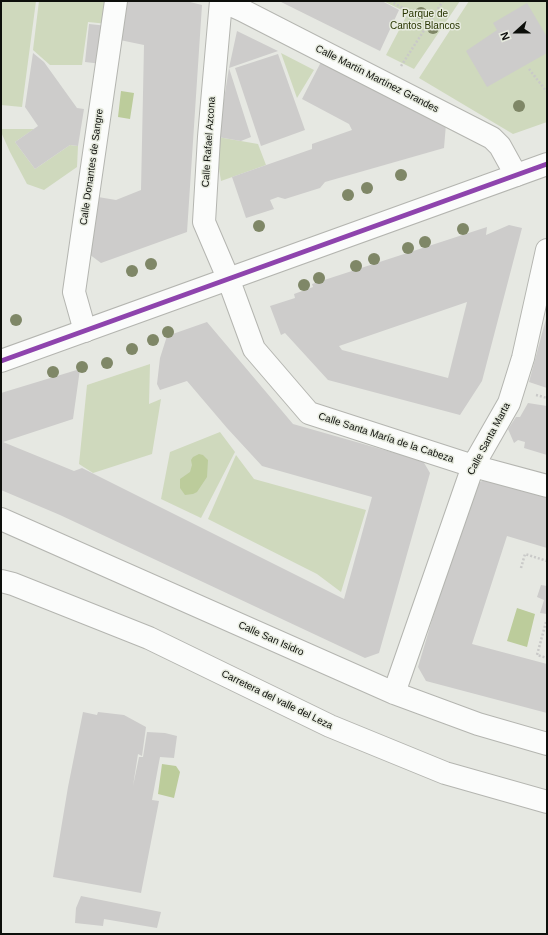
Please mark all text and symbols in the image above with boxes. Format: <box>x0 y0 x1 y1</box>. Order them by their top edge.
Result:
park label: Parque de Cantos Blancos <box>390 8 460 32</box>
north arrow <box>496 12 536 52</box>
text: N <box>498 30 512 42</box>
street label: Calle Martín Martínez Grandes <box>313 43 441 115</box>
street label: Calle Rafael Azcona <box>200 96 218 188</box>
street label: Calle Donantes de Sangre <box>78 108 106 226</box>
street label: Calle Santa Marta <box>465 401 513 477</box>
street label: Calle Santa María de la Cabeza <box>317 410 455 466</box>
street label: Calle San Isidro <box>236 619 306 659</box>
street label: Carretera del valle del Leza <box>219 668 335 732</box>

